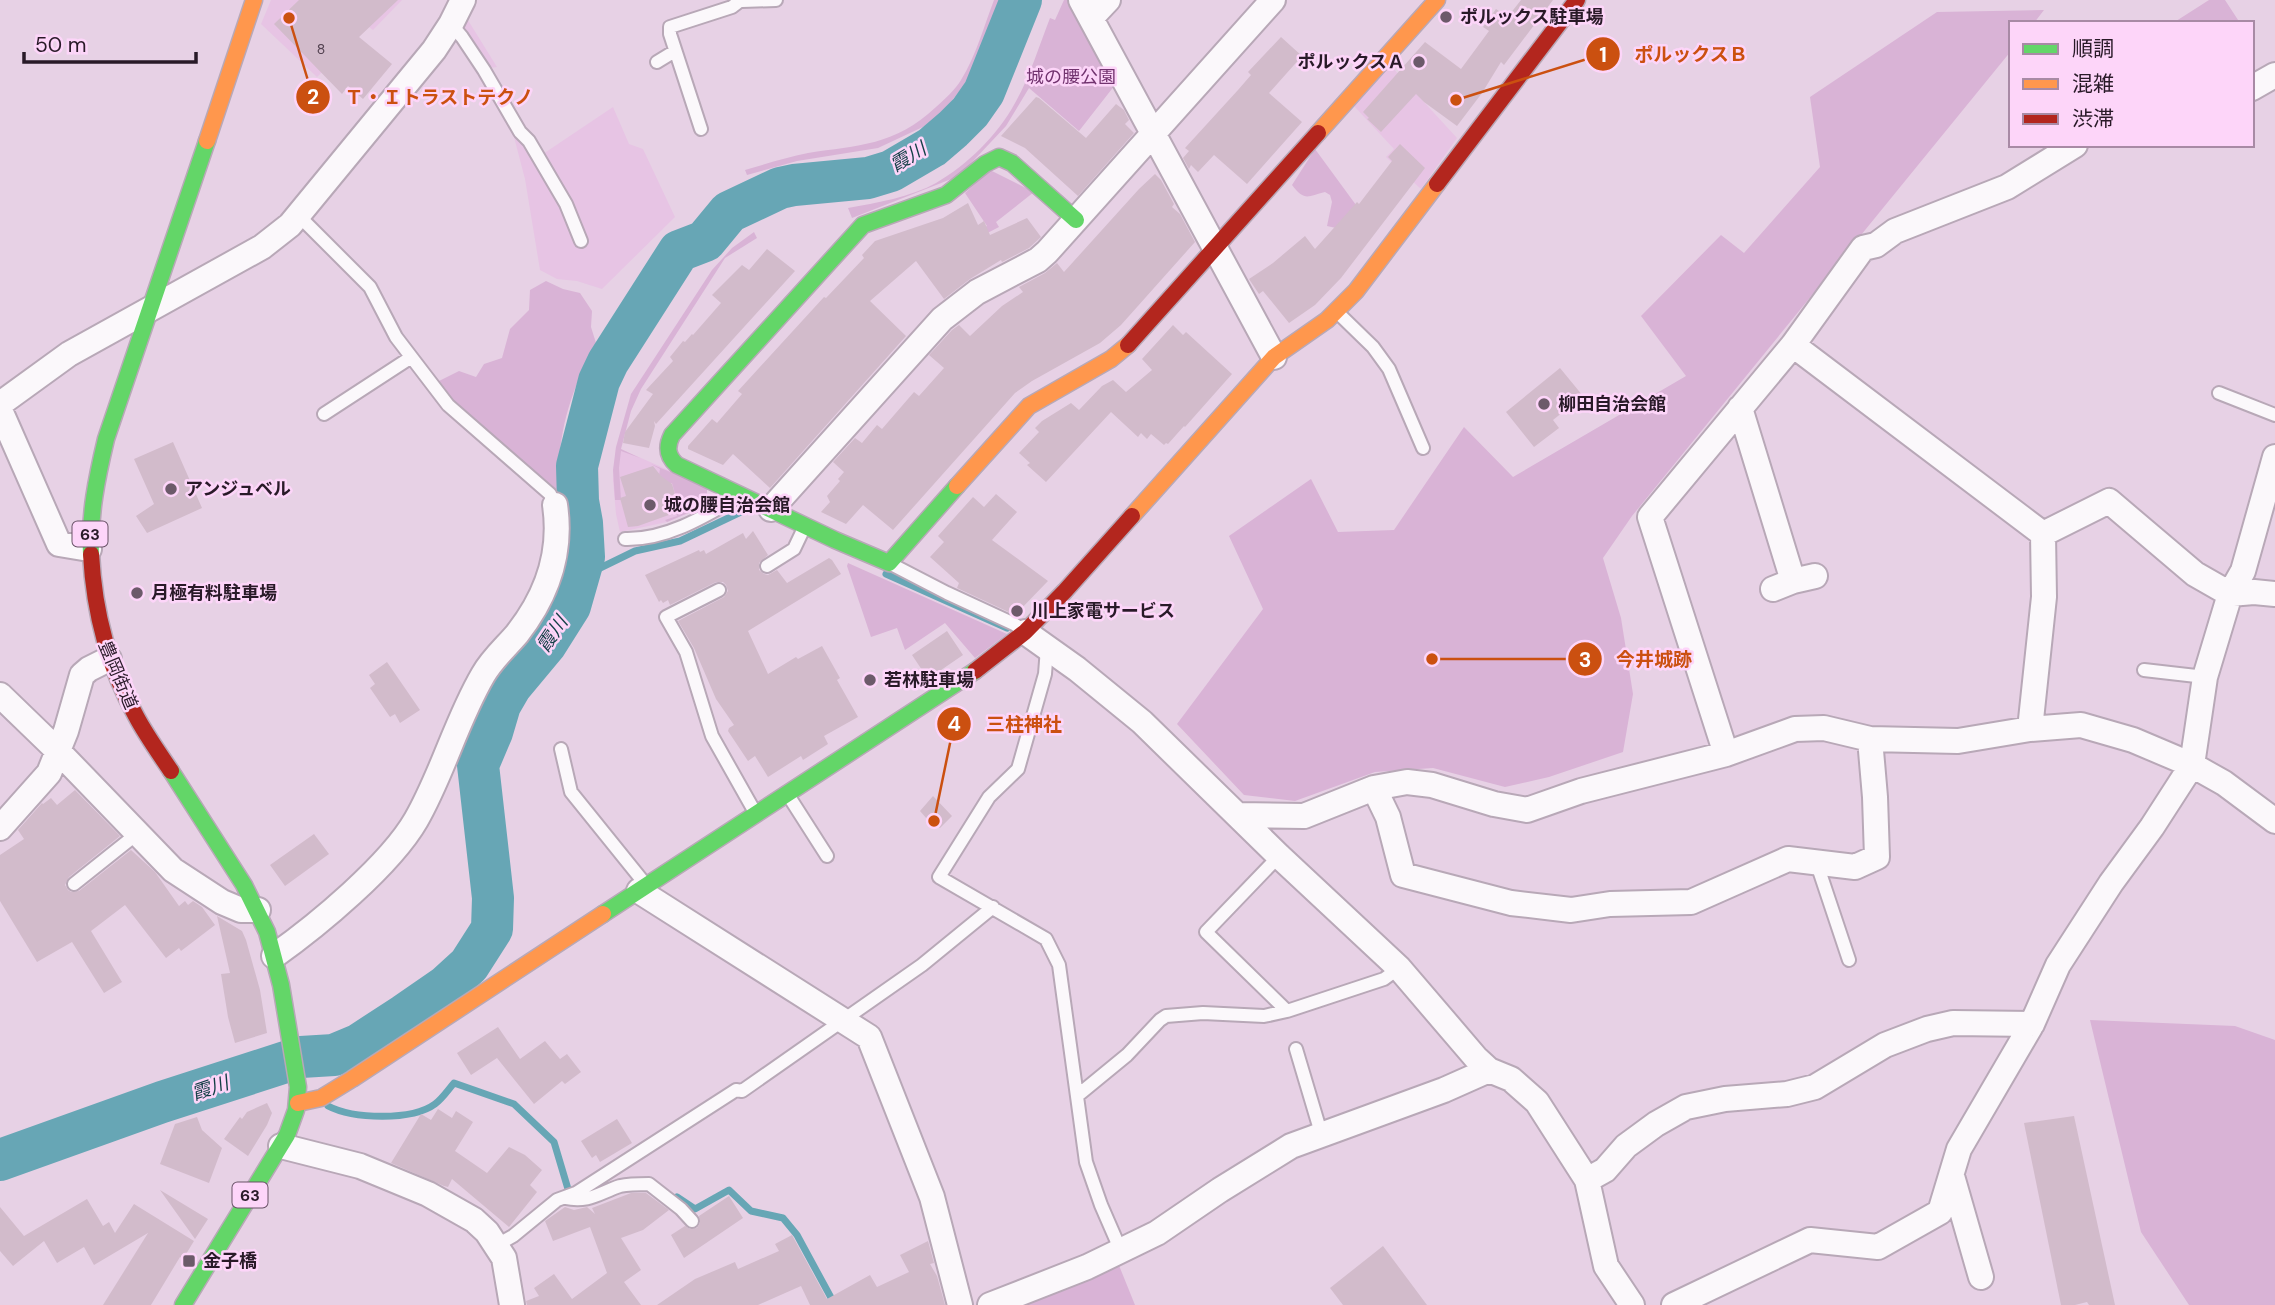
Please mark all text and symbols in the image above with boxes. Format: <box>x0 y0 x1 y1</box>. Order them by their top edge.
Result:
place label: ポルックス駐車場 <box>1460 5 1603 29</box>
marker: ポルックス駐車場 <box>1438 9 1454 25</box>
scale bar <box>24 21 196 65</box>
legend <box>2009 21 2254 147</box>
text: 50 m <box>35 31 86 59</box>
callout: ポルックスＢ <box>1585 34 1762 74</box>
text: 順調 <box>2072 35 2114 63</box>
house number: 8 <box>317 40 325 58</box>
text: 1 <box>1599 41 1607 69</box>
text: ポルックスＢ <box>1634 42 1748 67</box>
place label: ポルックスＡ <box>1298 50 1405 74</box>
marker: ポルックスＡ <box>1411 54 1427 70</box>
park label: 城の腰公園 <box>1026 65 1116 89</box>
text: 混雑 <box>2072 70 2114 98</box>
callout: Ｔ・Ｉトラストテクノ <box>295 77 548 117</box>
text: 2 <box>307 83 319 111</box>
text: Ｔ・Ｉトラストテクノ <box>345 85 533 110</box>
text: 渋滞 <box>2072 105 2114 133</box>
water label: 霞川 <box>885 135 932 178</box>
place label: 柳田自治会館 <box>1558 392 1666 416</box>
marker: 柳田自治会館 <box>1536 396 1552 412</box>
place label: アンジュベル <box>185 477 291 501</box>
marker: アンジュベル <box>163 481 179 497</box>
place label: 城の腰自治会館 <box>664 493 790 517</box>
marker: 城の腰自治会館 <box>642 497 658 513</box>
road number: 63 <box>72 522 108 547</box>
place label: 月極有料駐車場 <box>151 581 277 605</box>
marker: 月極有料駐車場 <box>129 585 145 601</box>
place label: 川上家電サービス <box>1031 599 1175 623</box>
marker: 川上家電サービス <box>1009 603 1025 619</box>
water label: 霞川 <box>531 610 574 657</box>
street label: 豊岡街道 <box>93 637 143 713</box>
callout: 今井城跡 <box>1567 639 1706 679</box>
text: 3 <box>1579 646 1591 674</box>
text: 今井城跡 <box>1616 647 1692 672</box>
place label: 若林駐車場 <box>884 668 974 692</box>
marker: 若林駐車場 <box>862 672 878 688</box>
callout: 三柱神社 <box>937 704 1076 744</box>
text: 4 <box>947 710 961 738</box>
text: 三柱神社 <box>986 712 1062 737</box>
water label: 霞川 <box>188 1069 234 1106</box>
road number: 63 <box>232 1182 268 1208</box>
place label: 金子橋 <box>203 1249 257 1273</box>
marker: 金子橋 <box>181 1253 197 1269</box>

